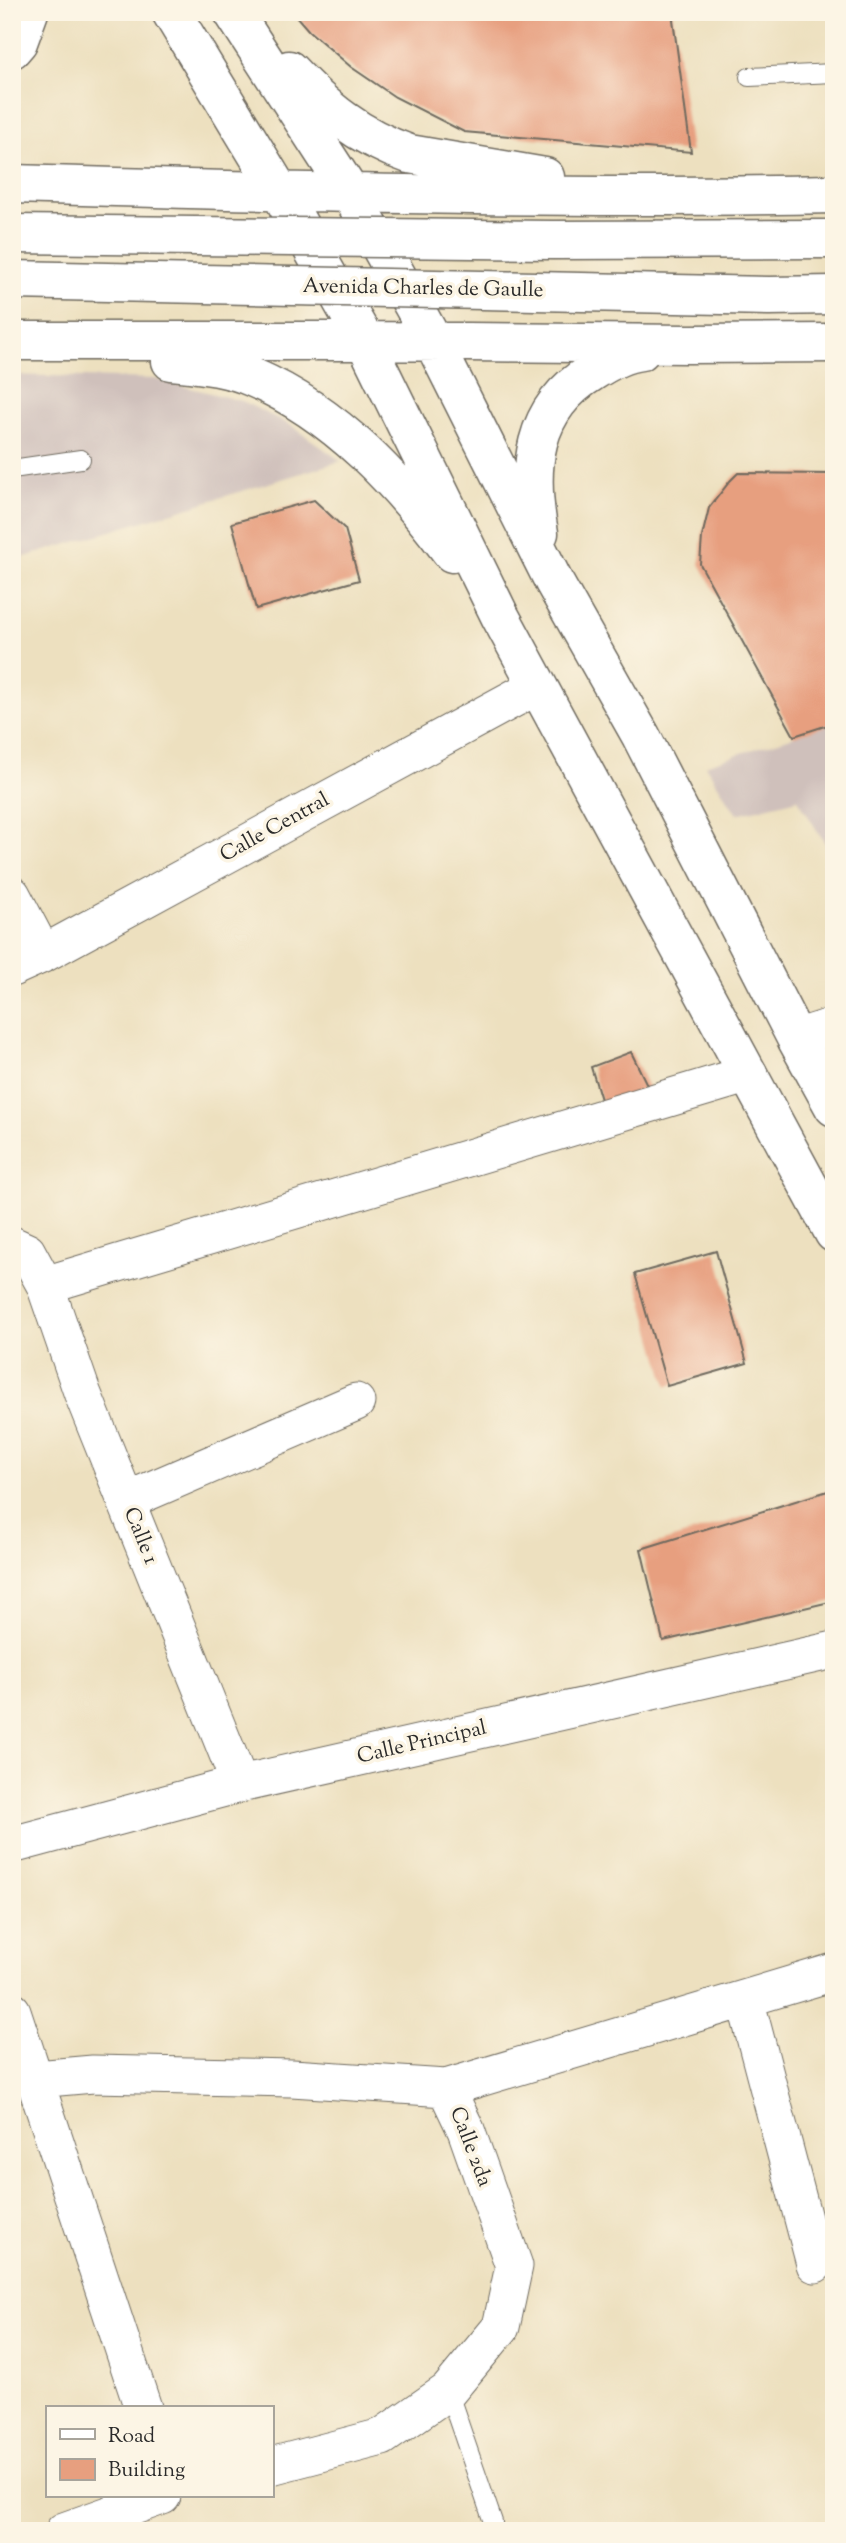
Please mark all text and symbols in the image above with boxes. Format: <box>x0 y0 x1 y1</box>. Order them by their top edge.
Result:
street label: Avenida Charles de Gaulle <box>302 272 544 306</box>
street label: Calle Central <box>215 785 335 870</box>
street label: Calle 1 <box>115 1503 165 1569</box>
street label: Calle Principal <box>354 1713 490 1772</box>
street label: Calle 2da <box>441 2103 499 2192</box>
legend <box>46 2406 273 2498</box>
text: Road <box>108 2422 155 2452</box>
text: Building <box>108 2456 185 2486</box>

